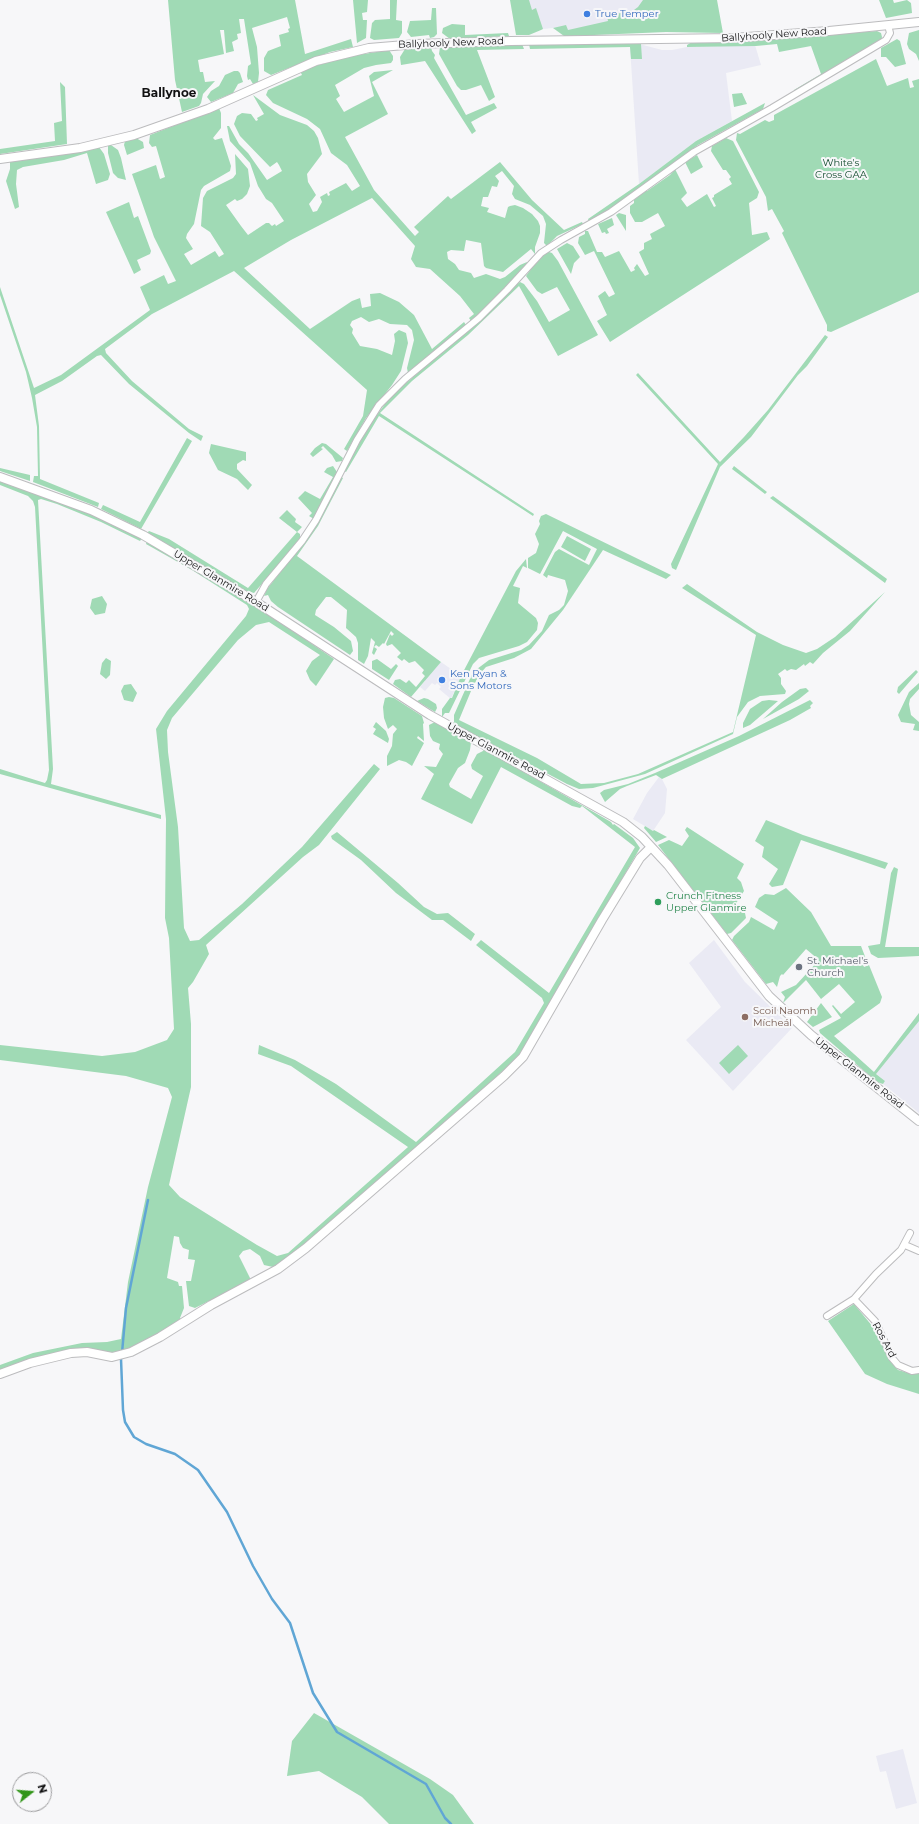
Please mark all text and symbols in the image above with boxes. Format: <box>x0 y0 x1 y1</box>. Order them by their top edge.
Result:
place label: True Temper <box>595 8 659 20</box>
marker: True Temper <box>582 9 592 19</box>
street label: Ballyhooly New Road <box>721 25 827 45</box>
street label: Ballyhooly New Road <box>398 35 504 51</box>
district label: Ballynoe <box>142 86 196 100</box>
park label: White's Cross GAA <box>815 157 867 180</box>
street label: Upper Glanmire Road <box>171 548 271 614</box>
place label: Ken Ryan & Sons Motors <box>450 668 512 692</box>
marker: Ken Ryan & Sons Motors <box>437 675 447 685</box>
street label: Upper Glanmire Road <box>445 720 547 782</box>
place label: Crunch Fitness Upper Glanmire <box>666 890 746 914</box>
marker: Crunch Fitness Upper Glanmire <box>653 897 663 907</box>
place label: St. Michael's Church <box>807 955 868 978</box>
marker: St. Michael's Church <box>794 962 804 972</box>
place label: Scoil Naomh Mícheál <box>753 1005 817 1028</box>
marker: Scoil Naomh Mícheál <box>740 1012 750 1022</box>
street label: Upper Glanmire Road <box>812 1035 906 1111</box>
street label: Ros Ard <box>870 1320 898 1360</box>
north arrow <box>12 1772 52 1812</box>
text: N <box>35 1782 51 1795</box>

